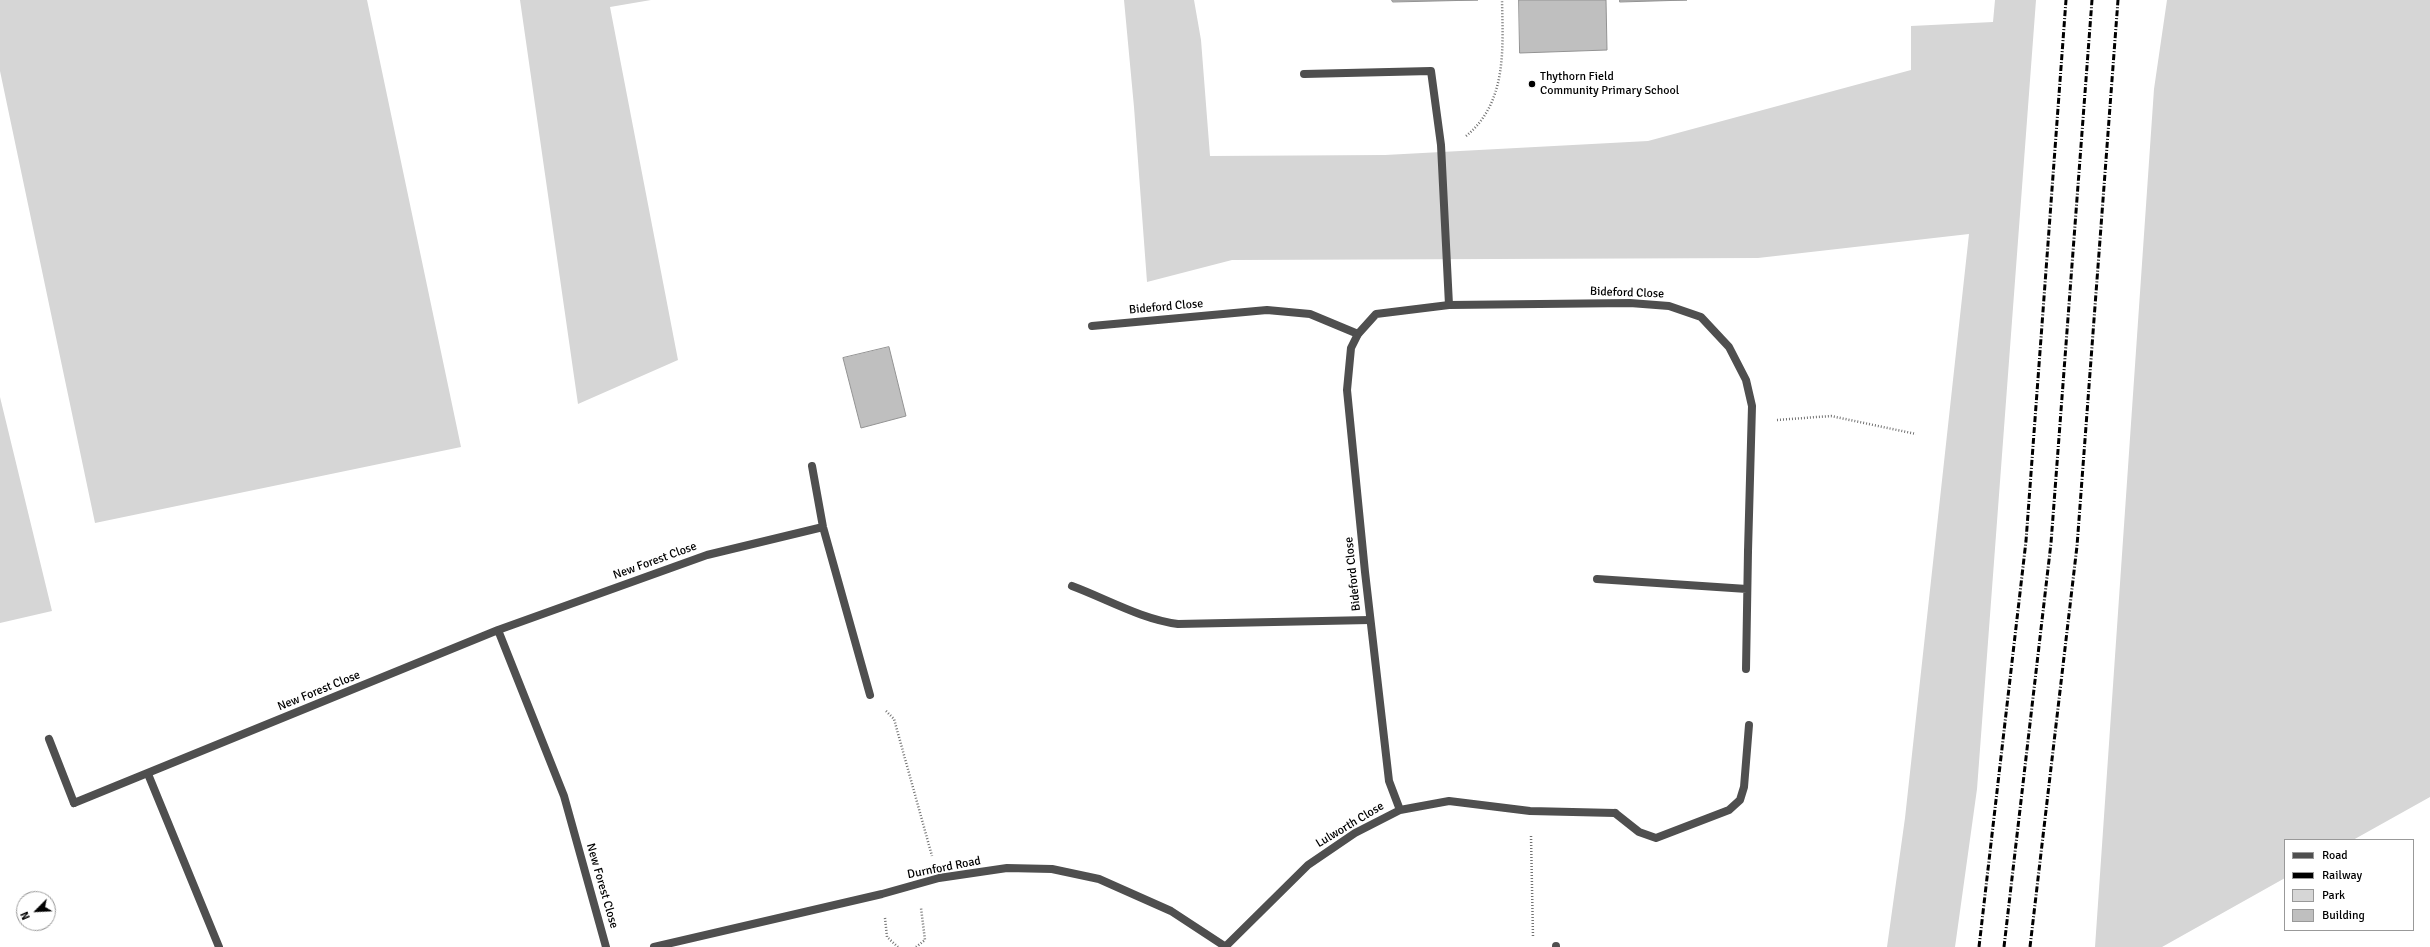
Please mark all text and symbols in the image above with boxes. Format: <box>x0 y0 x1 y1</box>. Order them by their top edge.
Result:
place label: Thythorn Field Community Primary School <box>1540 70 1679 98</box>
marker: Thythorn Field Community Primary School <box>1527 79 1537 89</box>
street label: Bideford Close <box>1590 285 1664 301</box>
street label: Bideford Close <box>1128 297 1204 317</box>
street label: Bideford Close <box>1342 536 1364 612</box>
street label: New Forest Close <box>611 539 699 583</box>
street label: New Forest Close <box>276 668 362 714</box>
street label: Lulworth Close <box>1313 799 1387 851</box>
legend <box>2284 839 2414 931</box>
street label: New Forest Close <box>583 842 621 930</box>
text: Road <box>2322 848 2348 863</box>
street label: Durnford Road <box>906 854 982 882</box>
text: Railway <box>2322 868 2362 883</box>
text: Park <box>2322 888 2345 903</box>
north arrow <box>16 891 56 931</box>
text: Building <box>2322 908 2365 923</box>
text: N <box>18 910 33 922</box>

